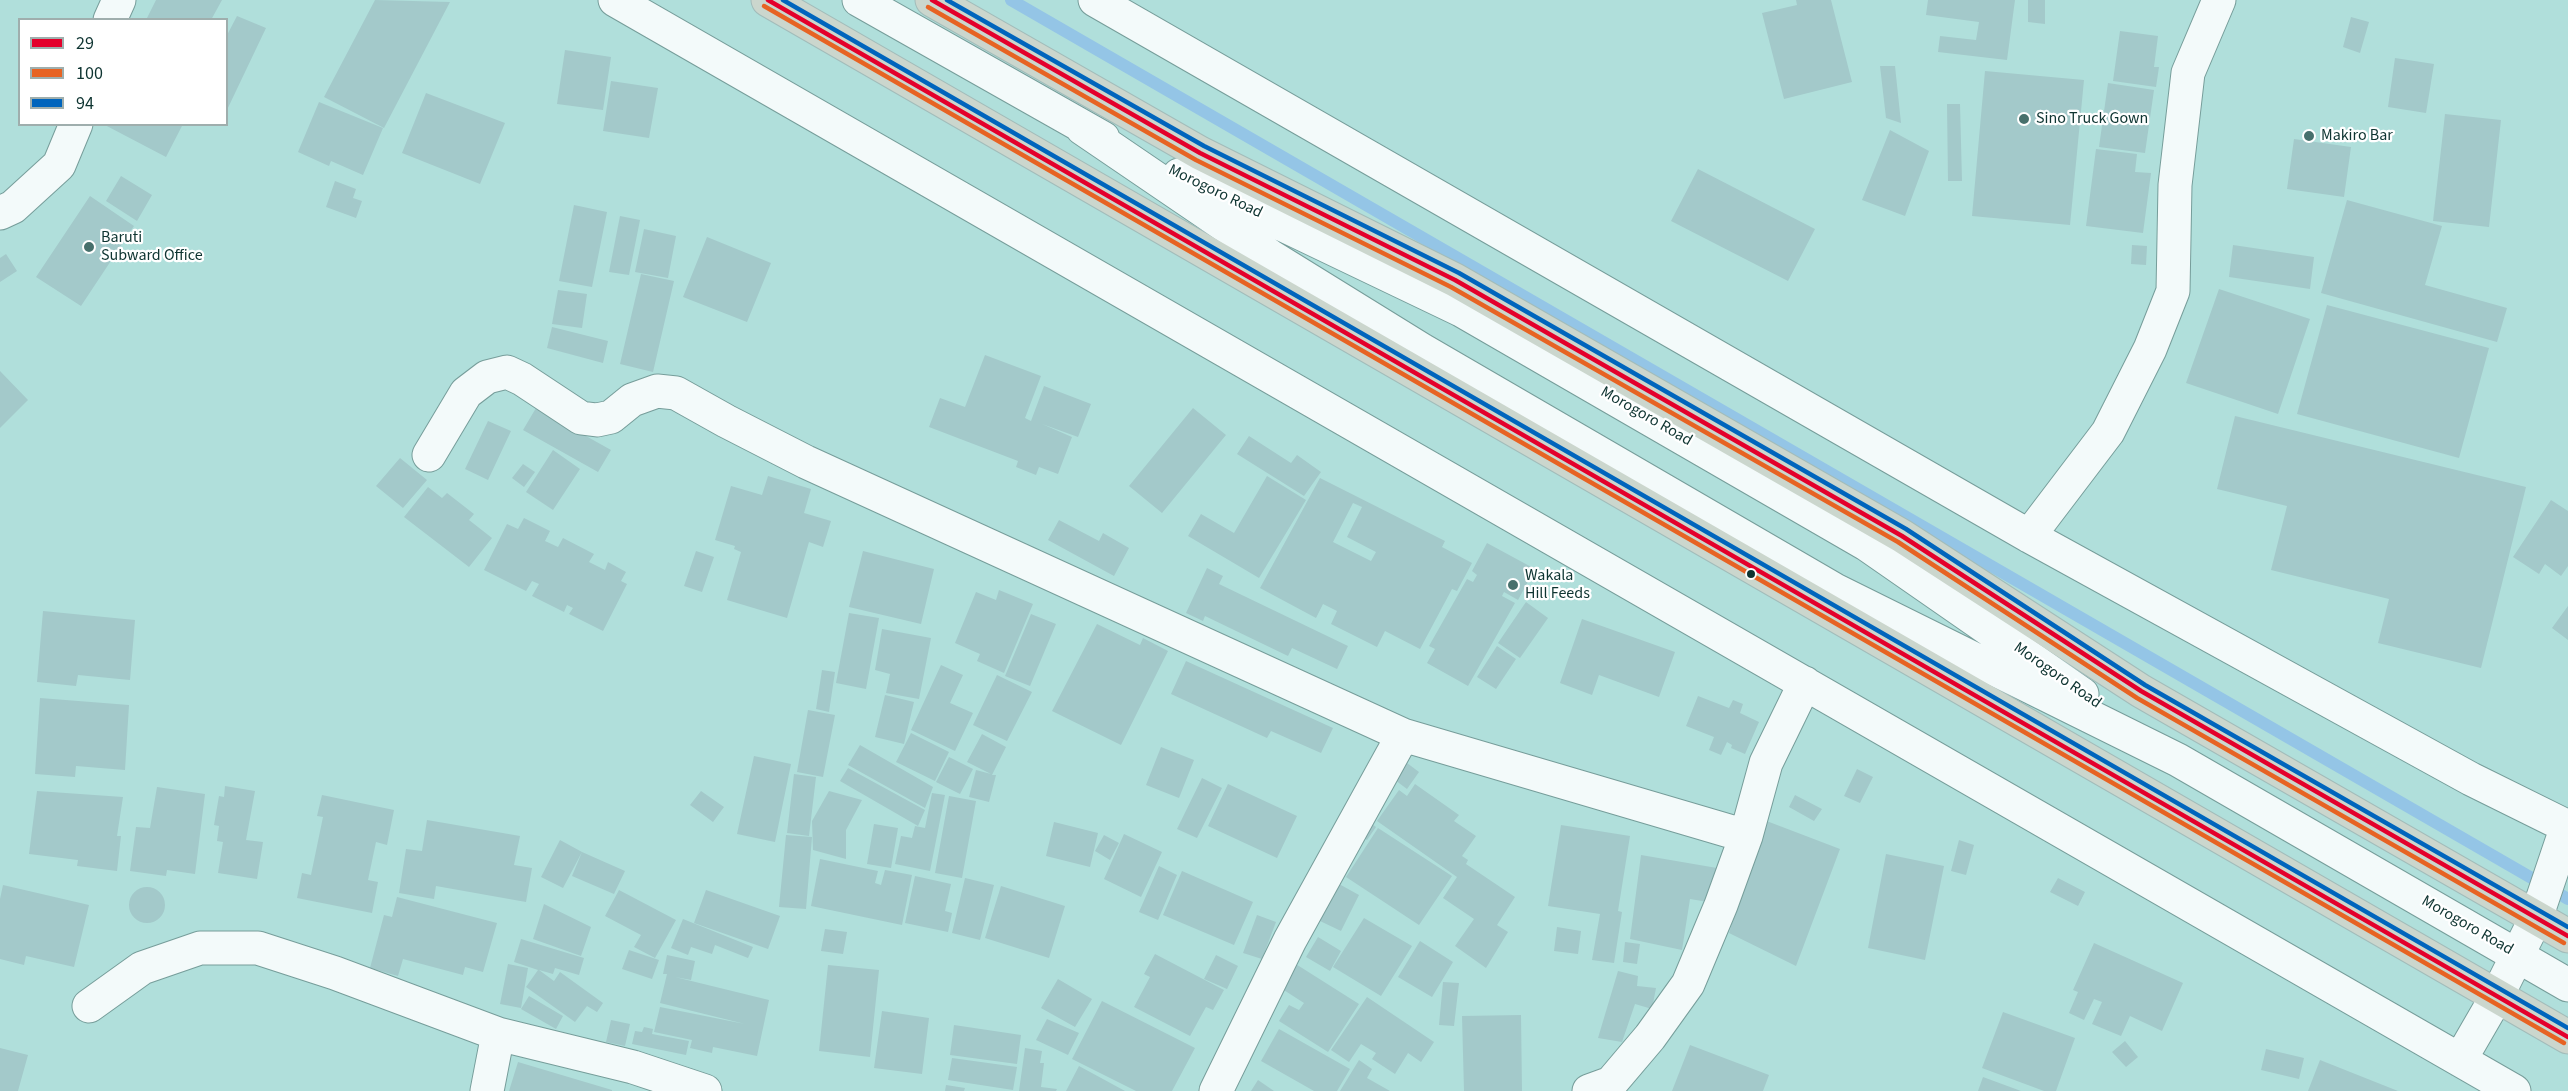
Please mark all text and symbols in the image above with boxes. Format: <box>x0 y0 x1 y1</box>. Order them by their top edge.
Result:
legend <box>18 18 228 126</box>
text: 29 <box>76 31 94 56</box>
text: 100 <box>76 61 103 86</box>
text: 94 <box>76 91 94 116</box>
place label: Sino Truck Gown <box>2036 109 2148 129</box>
marker: Sino Truck Gown <box>2017 112 2031 126</box>
place label: Makiro Bar <box>2321 126 2393 146</box>
marker: Makiro Bar <box>2302 129 2316 143</box>
street label: Morogoro Road <box>1165 161 1265 223</box>
place label: Baruti Subward Office <box>101 228 203 266</box>
marker: Baruti Subward Office <box>82 240 96 254</box>
street label: Morogoro Road <box>1597 383 1695 451</box>
place label: Wakala Hill Feeds <box>1525 566 1590 604</box>
unlabelled marker <box>1745 568 1757 580</box>
marker: Wakala Hill Feeds <box>1506 578 1520 592</box>
street label: Morogoro Road <box>2010 639 2104 713</box>
street label: Morogoro Road <box>2418 892 2516 960</box>

